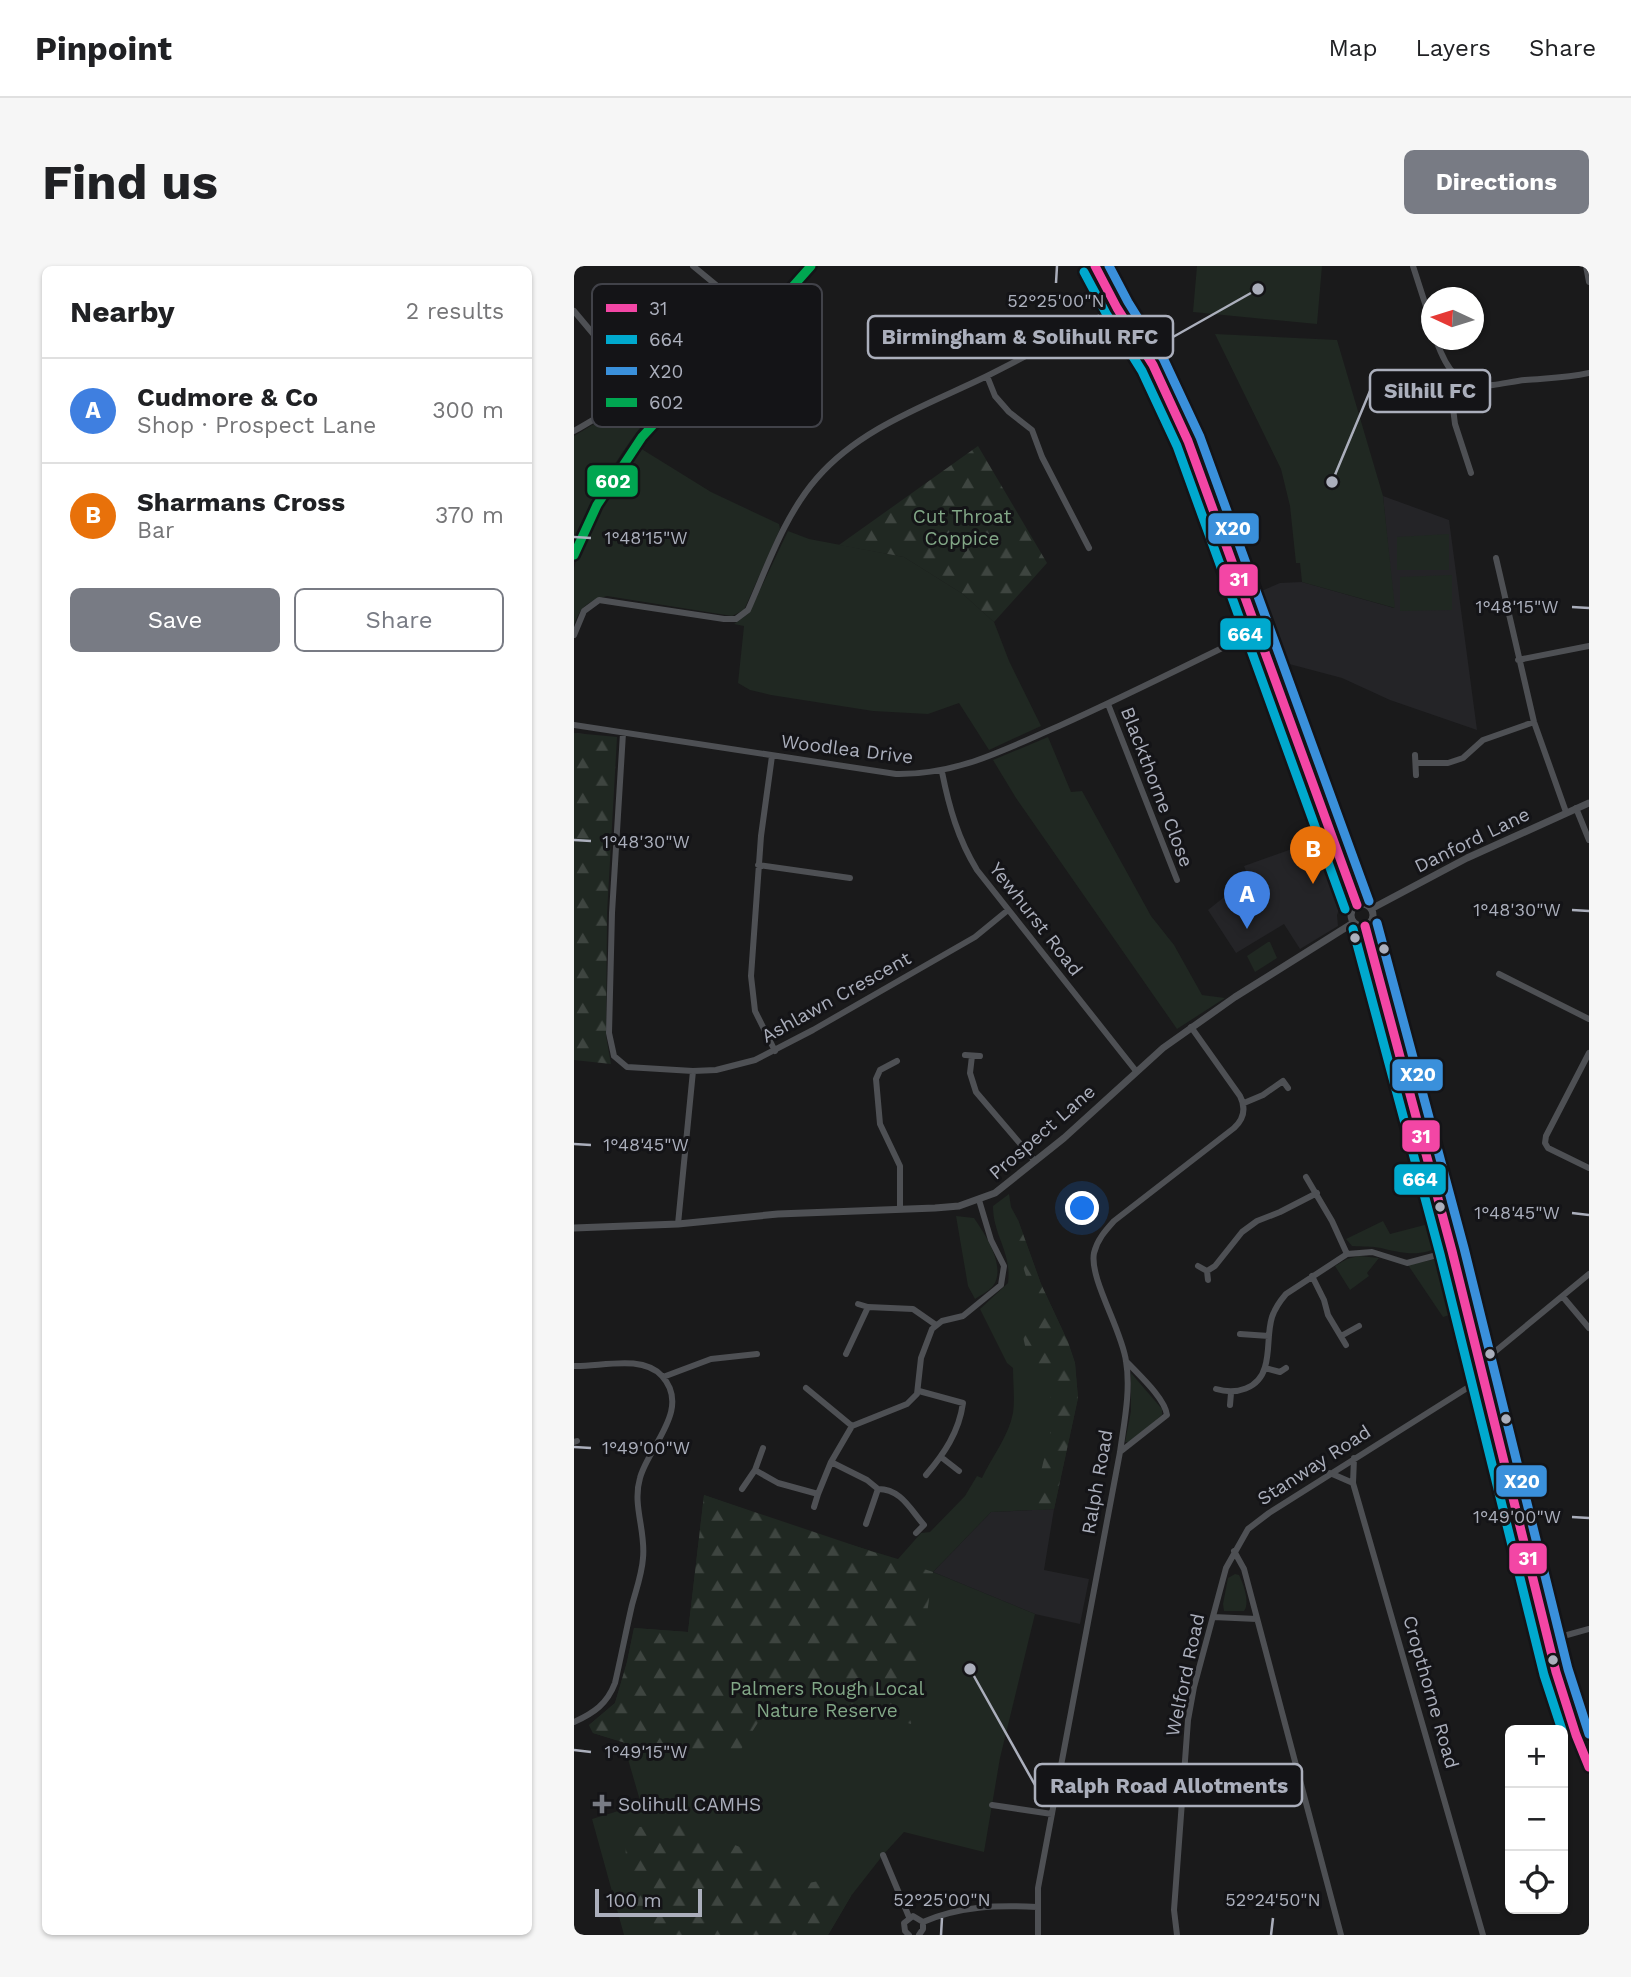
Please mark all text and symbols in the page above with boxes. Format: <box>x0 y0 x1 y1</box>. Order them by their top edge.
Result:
text: Pinpoint <box>35 29 172 68</box>
text: Map <box>1329 34 1377 62</box>
text: Layers <box>1415 34 1491 62</box>
text: Share <box>1529 34 1596 62</box>
button: Directions <box>1404 150 1589 214</box>
text: Find us <box>42 153 218 211</box>
legend <box>592 284 822 427</box>
north arrow <box>1421 287 1484 350</box>
text: 52°25'00"N <box>1007 290 1105 311</box>
text: Nearby <box>70 294 175 329</box>
text: 31 <box>649 297 668 320</box>
text: 2 results <box>406 298 504 325</box>
callout: Birmingham & Solihull RFC <box>868 316 1173 358</box>
text: Birmingham & Solihull RFC <box>882 324 1158 349</box>
text: 664 <box>649 328 684 351</box>
text: X20 <box>649 360 683 383</box>
callout: Silhill FC <box>1370 370 1490 412</box>
text: Silhill FC <box>1384 378 1476 403</box>
text: Cudmore & Co <box>137 382 318 412</box>
text: 602 <box>649 391 683 414</box>
text: A <box>85 397 101 424</box>
text: 300 m <box>432 397 504 424</box>
text: Shop · Prospect Lane <box>137 412 376 439</box>
line badge: 602 <box>586 464 639 498</box>
text: 602 <box>595 470 631 493</box>
text: Sharmans Cross <box>137 487 345 517</box>
text: B <box>85 502 101 529</box>
text: 370 m <box>435 502 504 529</box>
park label: Cut Throat Coppice <box>913 505 1011 550</box>
line badge: X20 <box>1207 512 1260 545</box>
text: Bar <box>137 517 174 544</box>
text: X20 <box>1215 517 1251 540</box>
text: 1°48'15"W <box>604 527 688 548</box>
line badge: 31 <box>1218 563 1259 597</box>
text: 31 <box>1229 568 1249 591</box>
button: Save <box>70 588 280 652</box>
button: Share <box>294 588 504 652</box>
text: 1°48'15"W <box>1475 596 1559 617</box>
line badge: 664 <box>1219 617 1272 651</box>
text: 664 <box>1227 623 1263 646</box>
street label: Blackthorne Close <box>1116 704 1198 870</box>
street label: Woodlea Drive <box>780 729 914 769</box>
street label: Danford Lane <box>1411 802 1533 878</box>
pin: B <box>1290 826 1336 884</box>
text: 1°48'30"W <box>602 831 690 852</box>
street label: Yewhurst Road <box>985 858 1087 980</box>
pin: A <box>1224 871 1270 929</box>
text: 1°48'30"W <box>1473 899 1561 920</box>
unlabelled marker <box>1348 931 1362 945</box>
unlabelled marker <box>1377 942 1391 956</box>
street label: Ashlawn Crescent <box>757 946 915 1048</box>
line badge: X20 <box>1391 1058 1444 1092</box>
text: X20 <box>1400 1063 1436 1086</box>
street label: Prospect Lane <box>984 1080 1100 1184</box>
line badge: 31 <box>1401 1119 1441 1153</box>
text: 31 <box>1411 1125 1431 1148</box>
text: 1°48'45"W <box>603 1134 689 1155</box>
line badge: 664 <box>1393 1163 1447 1196</box>
text: 664 <box>1402 1168 1438 1191</box>
your location <box>1065 1191 1099 1225</box>
unlabelled marker <box>1433 1200 1447 1214</box>
text: 1°48'45"W <box>1474 1202 1560 1223</box>
unlabelled marker <box>1483 1347 1497 1361</box>
unlabelled marker <box>1499 1412 1513 1426</box>
street label: Stanway Road <box>1253 1420 1375 1510</box>
street label: Ralph Road <box>1076 1428 1118 1536</box>
text: 1°49'00"W <box>602 1437 690 1458</box>
line badge: X20 <box>1495 1464 1548 1498</box>
text: X20 <box>1504 1470 1540 1493</box>
text: 1°49'00"W <box>1473 1506 1561 1527</box>
line badge: 31 <box>1508 1542 1548 1575</box>
text: 31 <box>1518 1547 1538 1570</box>
street label: Welford Road <box>1161 1611 1209 1739</box>
street label: Cropthorne Road <box>1398 1613 1464 1771</box>
unlabelled marker <box>1546 1653 1560 1667</box>
park label: Palmers Rough Local Nature Reserve <box>730 1677 924 1722</box>
map controls <box>1505 1725 1568 1914</box>
button: + <box>1505 1725 1568 1788</box>
text: 1°49'15"W <box>604 1741 688 1762</box>
callout: Ralph Road Allotments <box>1035 1764 1302 1806</box>
text: Ralph Road Allotments <box>1050 1773 1288 1798</box>
button: − <box>1505 1788 1568 1851</box>
place label: Solihull CAMHS <box>618 1793 761 1816</box>
marker: Solihull CAMHS <box>592 1794 612 1814</box>
button: locate <box>1505 1851 1568 1914</box>
scale bar <box>595 1886 702 1918</box>
text: 100 m <box>606 1889 662 1912</box>
text: 52°25'00"N <box>893 1889 991 1910</box>
text: 52°24'50"N <box>1225 1889 1321 1910</box>

